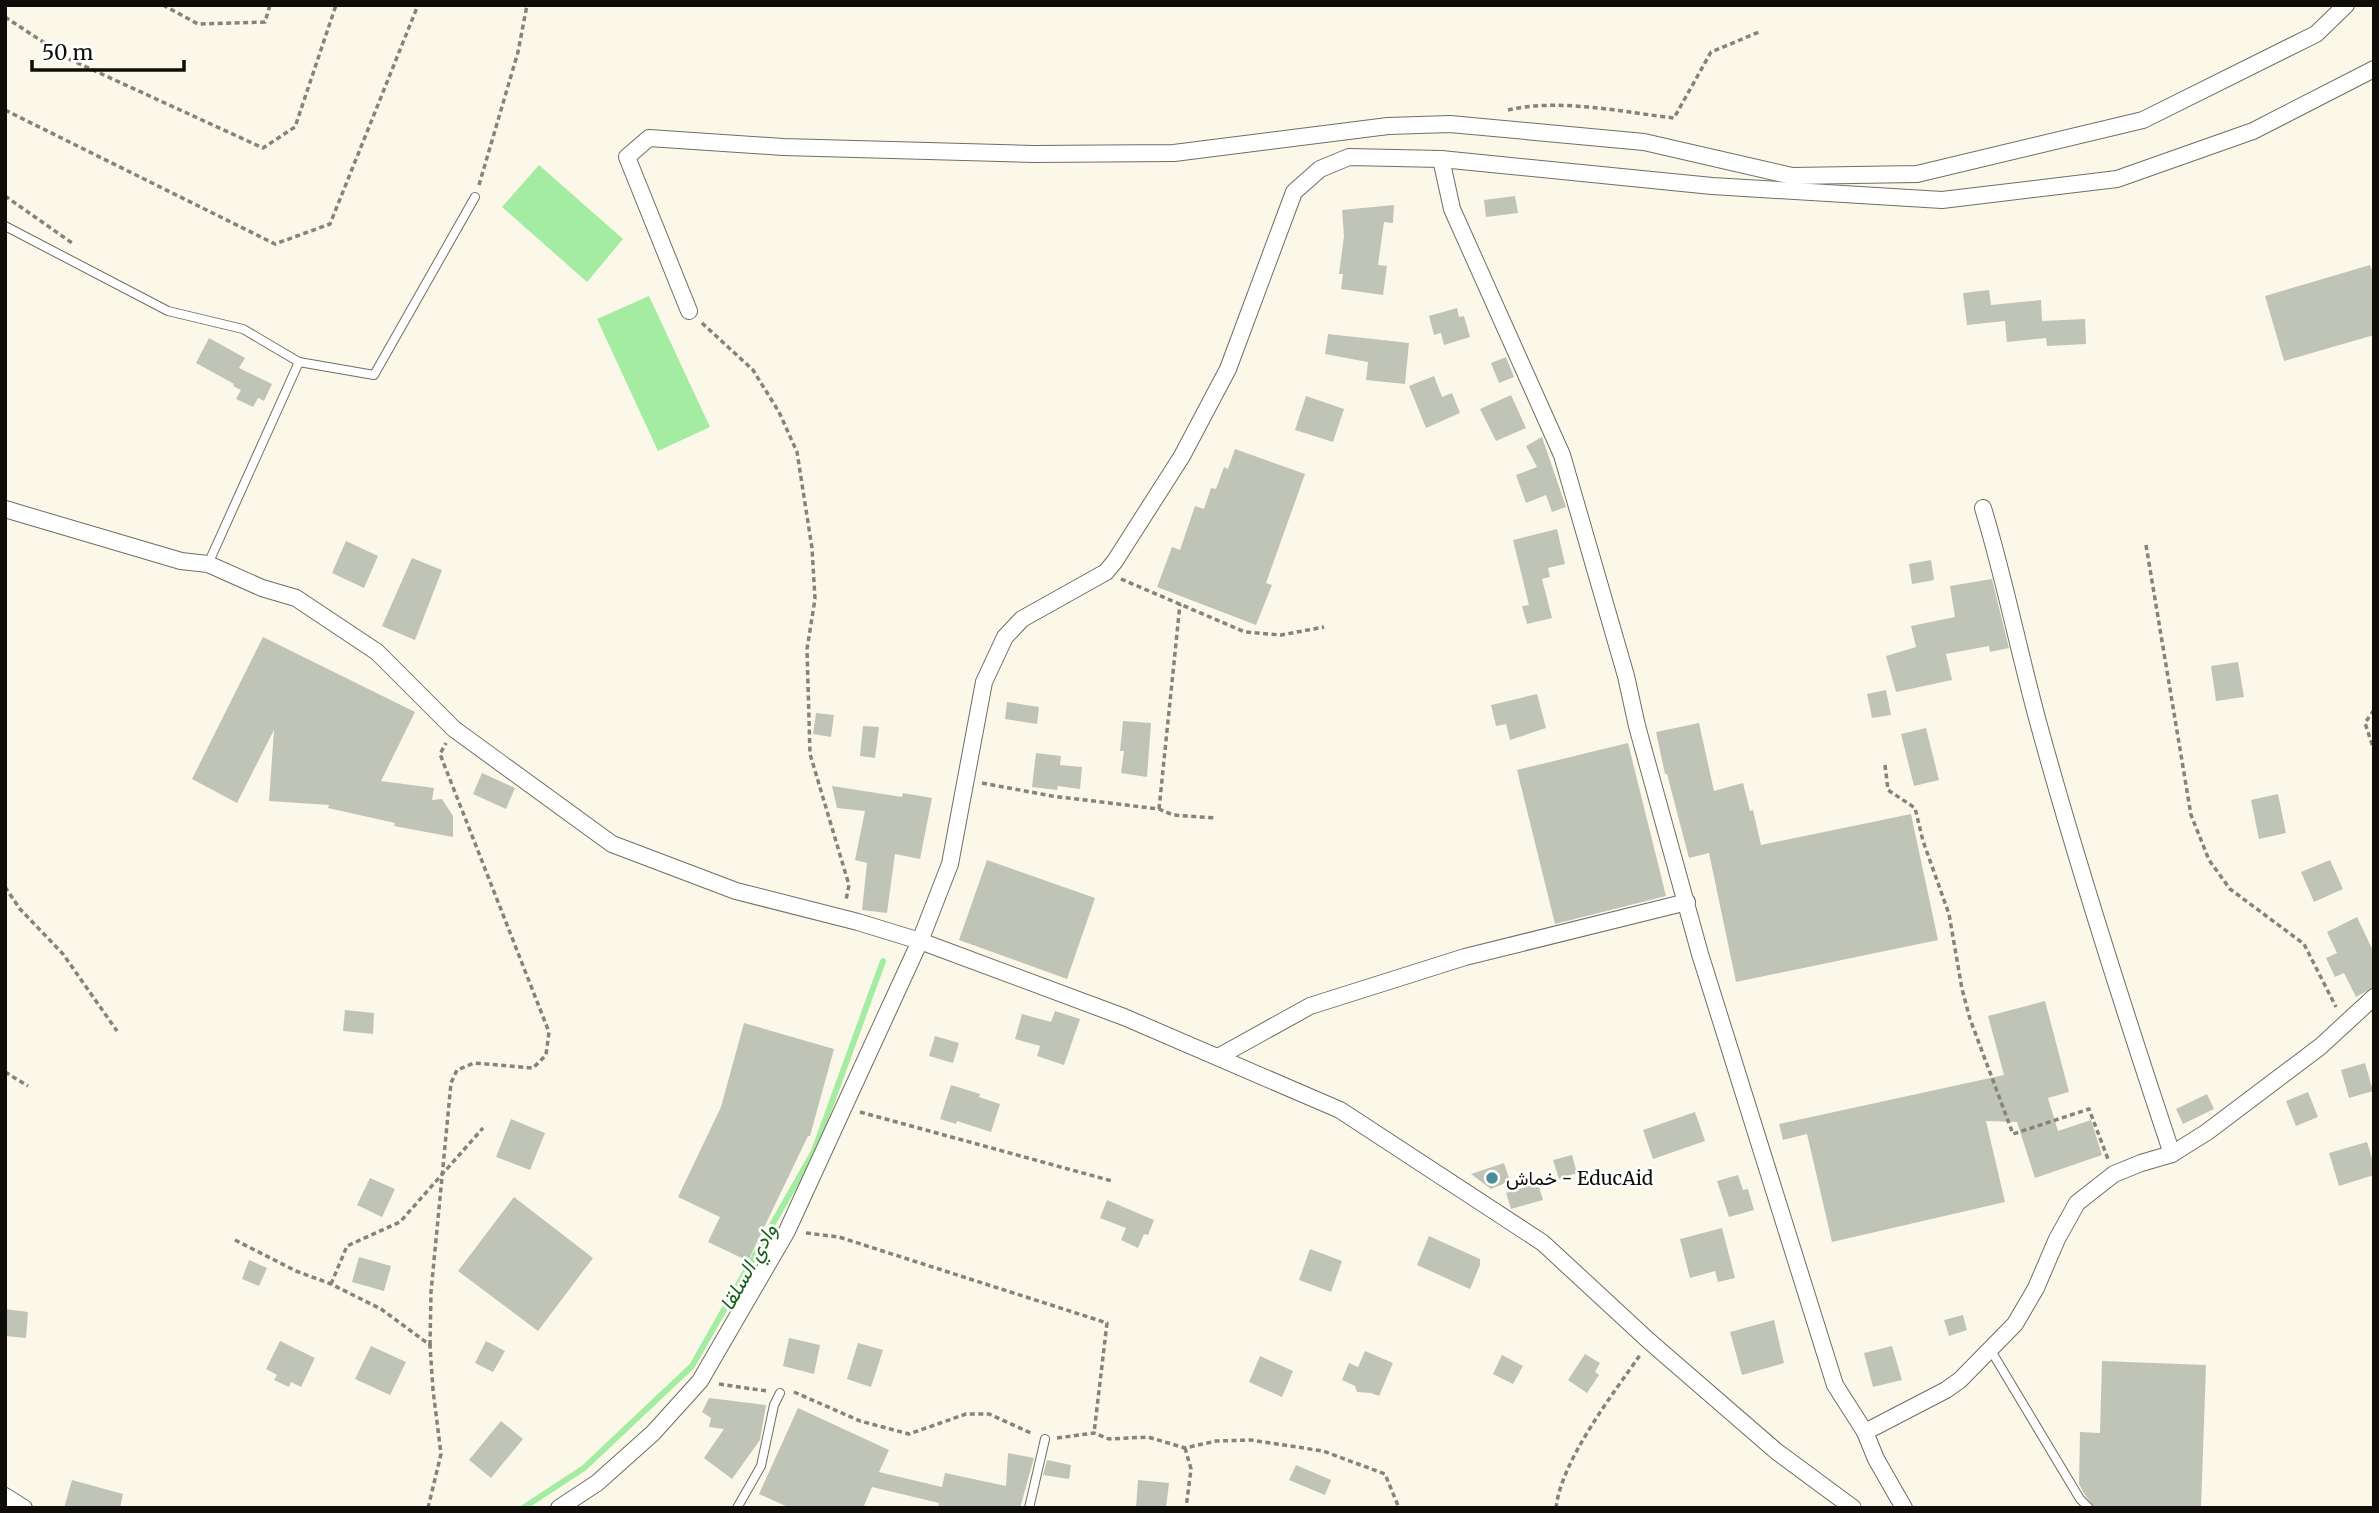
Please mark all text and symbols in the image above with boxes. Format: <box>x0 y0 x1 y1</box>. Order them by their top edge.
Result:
scale bar <box>32 28 184 72</box>
text: 50 m <box>42 39 93 66</box>
place label: خماش - EducAid <box>1506 1166 1653 1190</box>
marker: خماش - EducAid <box>1484 1170 1500 1186</box>
water label: وادي السلقا <box>713 1218 787 1317</box>

